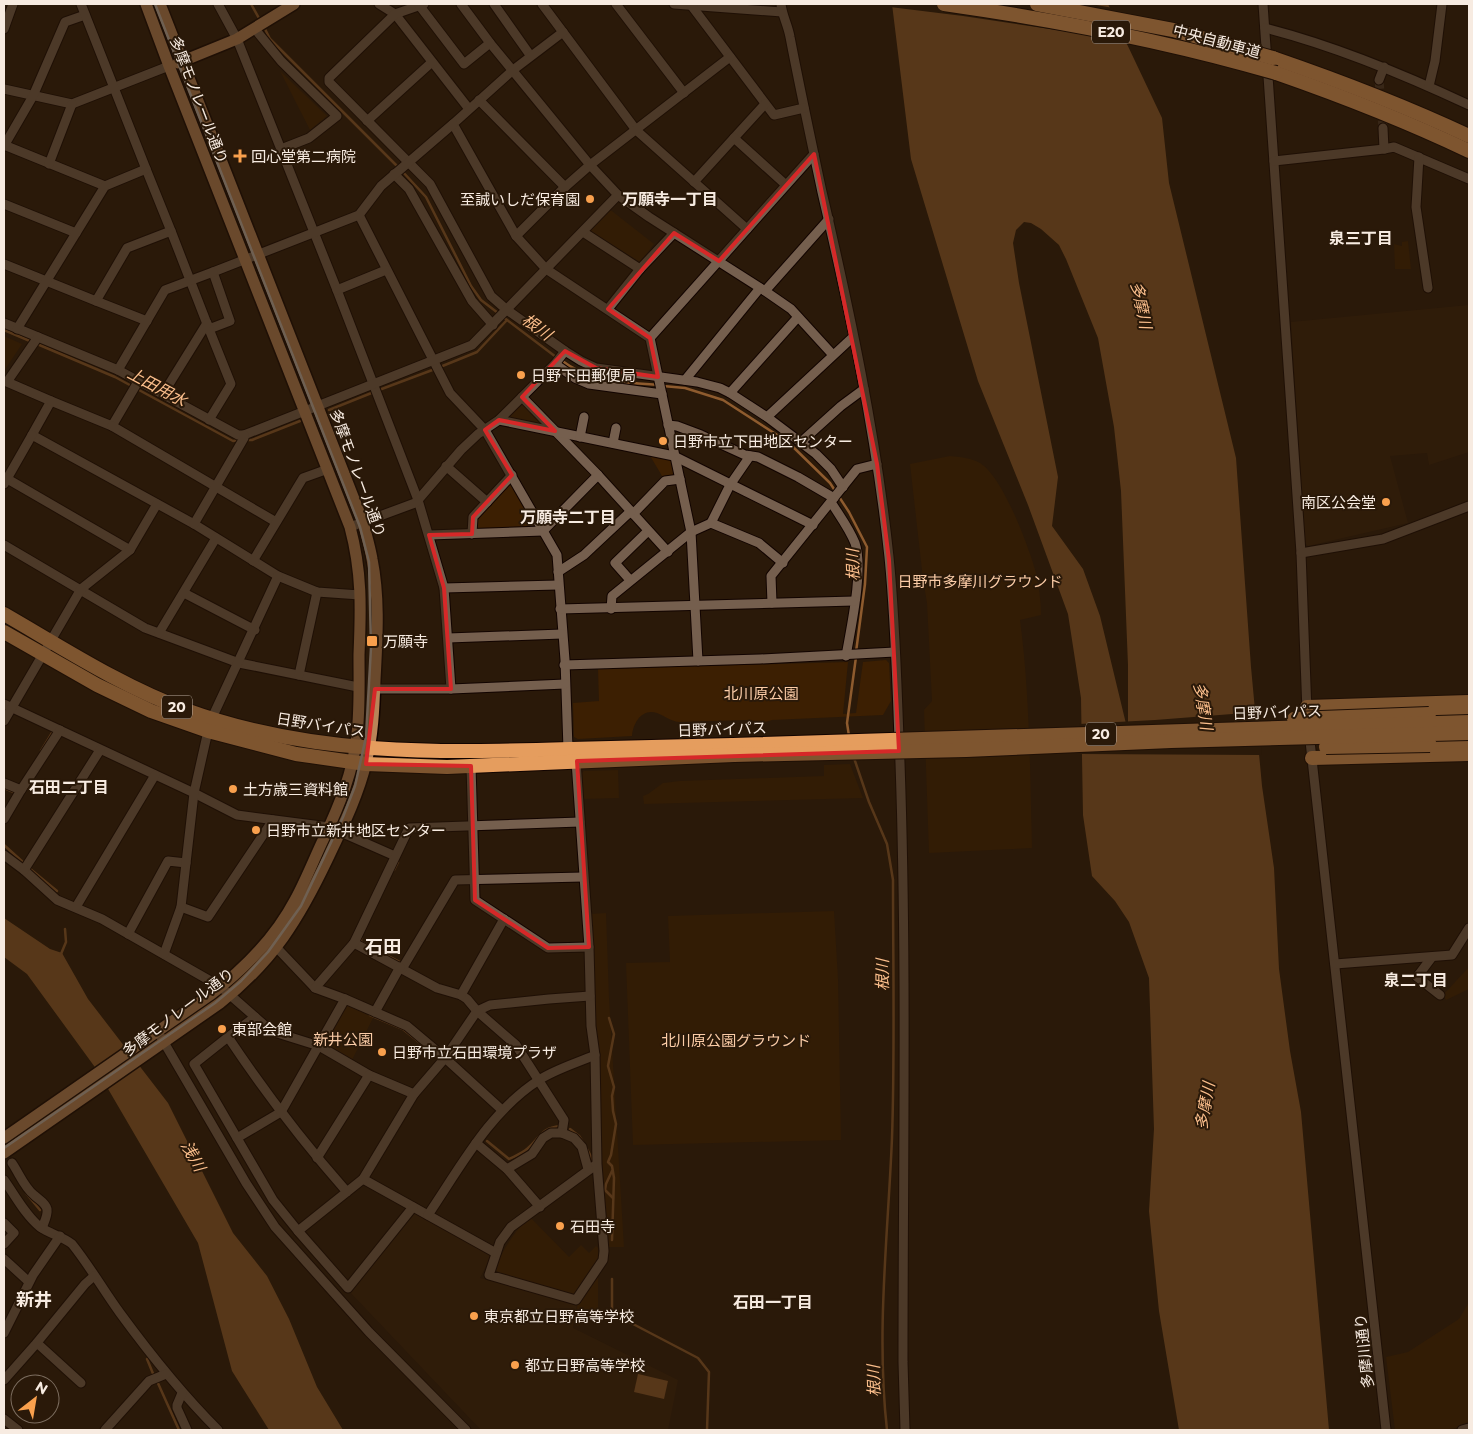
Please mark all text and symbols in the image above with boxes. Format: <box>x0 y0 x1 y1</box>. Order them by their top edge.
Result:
street label: 中央自動車道 <box>1171 20 1263 62</box>
road number: E20 <box>1092 21 1130 44</box>
street label: 多摩モノレール通り <box>166 34 232 166</box>
place label: 回心堂第二病院 <box>251 147 356 166</box>
marker: 回心堂第二病院 <box>233 149 247 163</box>
place label: 至誠いしだ保育園 <box>460 190 580 209</box>
district label: 万願寺一丁目 <box>622 190 718 209</box>
marker: 至誠いしだ保育園 <box>584 193 596 205</box>
district label: 泉三丁目 <box>1329 229 1393 248</box>
water label: 多摩川 <box>1127 280 1156 332</box>
water label: 根川 <box>518 310 557 345</box>
water label: 上田用水 <box>124 364 191 411</box>
place label: 日野下田郵便局 <box>531 366 636 385</box>
marker: 日野下田郵便局 <box>515 369 527 381</box>
street label: 多摩モノレール通り <box>326 406 390 540</box>
place label: 日野市立下田地区センター <box>673 432 853 451</box>
marker: 日野市立下田地区センター <box>657 435 669 447</box>
place label: 南区公会堂 <box>1301 493 1376 512</box>
marker: 南区公会堂 <box>1380 496 1392 508</box>
district label: 万願寺二丁目 <box>520 508 616 527</box>
water label: 根川 <box>843 547 863 581</box>
park label: 日野市多摩川グラウンド <box>897 572 1063 591</box>
place label: 万願寺 <box>383 632 428 651</box>
marker: 万願寺 <box>365 634 379 648</box>
water label: 多摩川 <box>1190 681 1216 733</box>
park label: 北川原公園 <box>723 684 799 703</box>
road number: 20 <box>162 696 192 719</box>
street label: 日野バイパス <box>1232 701 1322 723</box>
street label: 日野バイパス <box>275 709 367 741</box>
street label: 日野バイパス <box>677 718 767 740</box>
road number: 20 <box>1086 722 1116 746</box>
district label: 石田二丁目 <box>29 778 109 797</box>
place label: 土方歳三資料館 <box>243 780 348 799</box>
marker: 土方歳三資料館 <box>227 783 239 795</box>
place label: 日野市立新井地区センター <box>266 821 446 840</box>
marker: 日野市立新井地区センター <box>250 824 262 836</box>
district label: 石田 <box>365 936 401 958</box>
water label: 根川 <box>873 957 892 991</box>
street label: 多摩モノレール通り <box>118 964 238 1060</box>
district label: 泉二丁目 <box>1384 971 1448 990</box>
place label: 東部会館 <box>232 1020 292 1039</box>
marker: 東部会館 <box>216 1023 228 1035</box>
park label: 新井公園 <box>313 1030 373 1049</box>
park label: 北川原公園グラウンド <box>661 1031 811 1050</box>
place label: 日野市立石田環境プラザ <box>392 1043 557 1062</box>
marker: 日野市立石田環境プラザ <box>376 1046 388 1058</box>
water label: 多摩川 <box>1191 1079 1219 1131</box>
water label: 浅川 <box>177 1137 210 1176</box>
place label: 石田寺 <box>570 1217 615 1236</box>
marker: 石田寺 <box>554 1220 566 1232</box>
district label: 新井 <box>16 1289 52 1311</box>
district label: 石田一丁目 <box>733 1293 813 1312</box>
place label: 東京都立日野高等学校 <box>484 1307 634 1326</box>
marker: 東京都立日野高等学校 <box>468 1310 480 1322</box>
street label: 多摩川通り <box>1351 1313 1377 1389</box>
place label: 都立日野高等学校 <box>525 1356 645 1375</box>
marker: 都立日野高等学校 <box>509 1359 521 1371</box>
water label: 根川 <box>864 1363 884 1397</box>
north arrow <box>10 1374 60 1424</box>
text: N <box>32 1377 51 1398</box>

